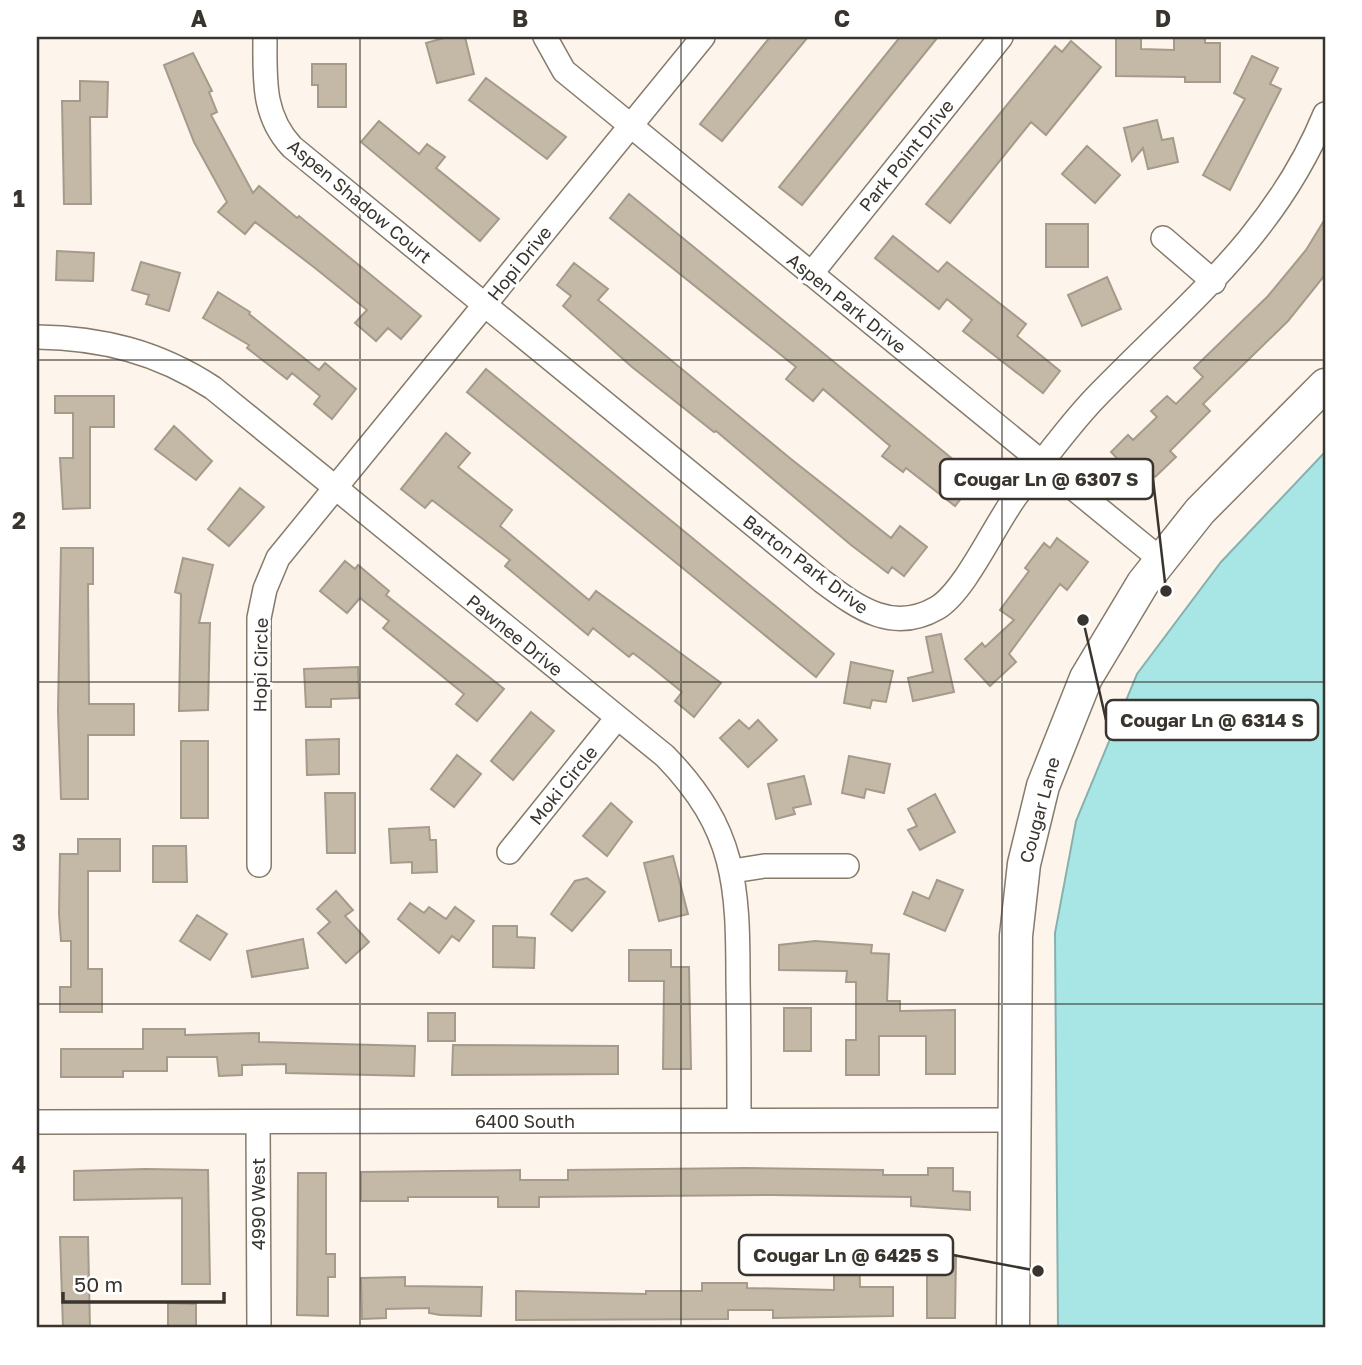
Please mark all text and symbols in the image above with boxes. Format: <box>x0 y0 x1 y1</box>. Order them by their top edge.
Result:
text: A <box>191 4 208 32</box>
text: B <box>512 4 528 32</box>
text: C <box>834 4 850 32</box>
text: D <box>1155 4 1171 32</box>
street label: Park Point Drive <box>854 94 958 216</box>
street label: Aspen Shadow Court <box>284 135 436 267</box>
text: 1 <box>13 184 25 212</box>
street label: Hopi Drive <box>482 221 556 305</box>
street label: Aspen Park Drive <box>783 248 911 358</box>
callout: Cougar Ln @ 6307 S <box>940 459 1153 499</box>
text: Cougar Ln @ 6307 S <box>953 467 1139 490</box>
text: 2 <box>12 506 26 534</box>
street label: Barton Park Drive <box>739 510 873 618</box>
street label: Pawnee Drive <box>463 590 567 680</box>
street label: Hopi Circle <box>248 618 272 712</box>
callout: Cougar Ln @ 6314 S <box>1106 700 1318 740</box>
text: Cougar Ln @ 6314 S <box>1120 708 1304 731</box>
street label: Moki Circle <box>524 741 602 829</box>
street label: Cougar Lane <box>1014 755 1064 865</box>
text: 3 <box>12 828 26 856</box>
street label: 6400 South <box>475 1110 575 1132</box>
text: 4 <box>12 1150 26 1178</box>
street label: 4990 West <box>247 1158 269 1250</box>
callout: Cougar Ln @ 6425 S <box>739 1235 953 1275</box>
text: Cougar Ln @ 6425 S <box>753 1243 939 1266</box>
scale bar <box>63 1260 224 1304</box>
text: 50 m <box>74 1271 123 1297</box>

